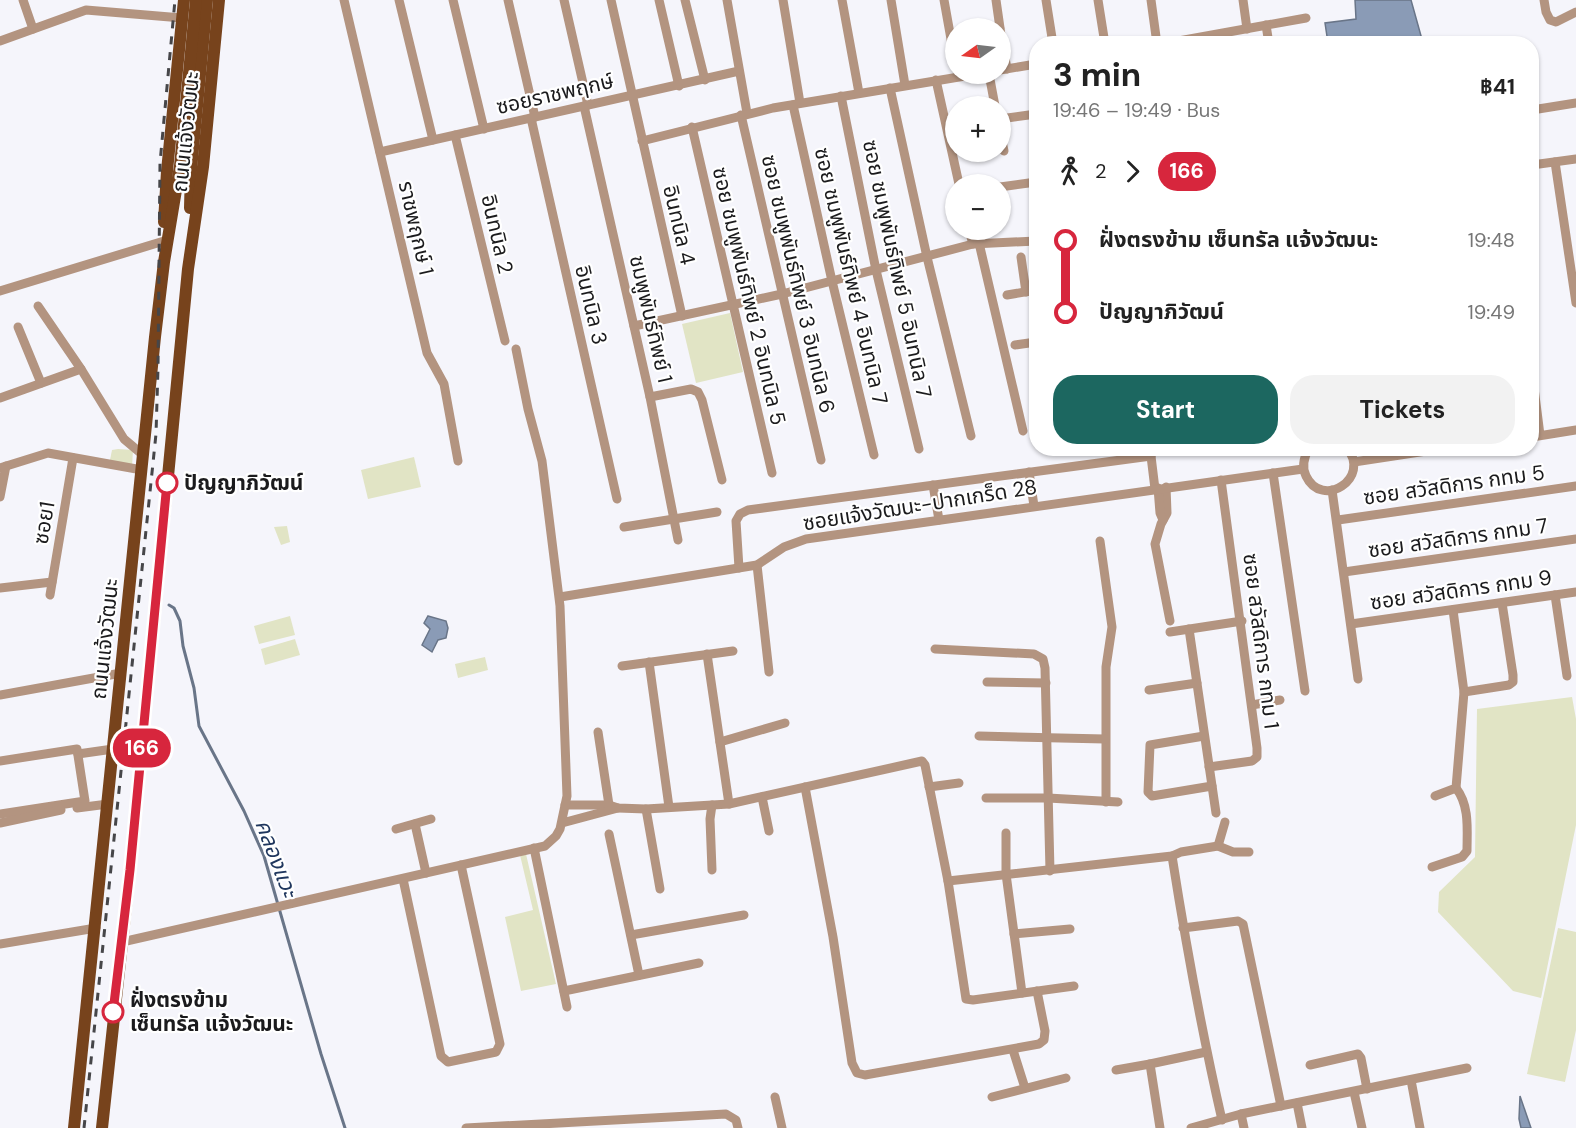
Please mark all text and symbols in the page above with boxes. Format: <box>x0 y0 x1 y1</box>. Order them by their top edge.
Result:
north arrow <box>945 18 1011 84</box>
map controls <box>945 18 1011 240</box>
text: 3 min <box>1053 53 1141 96</box>
street label: ซอยราชพฤกษ์ <box>493 67 617 121</box>
street label: ถนนแจ้งวัฒนะ <box>166 70 206 194</box>
text: ฿41 <box>1480 72 1515 101</box>
button: + <box>945 96 1011 162</box>
text: 19:46 – 19:49 · Bus <box>1053 97 1220 123</box>
street label: ซอย ชมพูพันธ์ทิพย์ 5 อินทนิล 7 <box>856 137 938 401</box>
street label: ซอย ชมพูพันธ์ทิพย์ 4 อินทนิล 7 <box>808 145 894 407</box>
street label: ซอย ชมพูพันธ์ทิพย์ 3 อินทนิล 6 <box>755 152 841 416</box>
icon: walk <box>1053 155 1086 188</box>
icon: forward <box>1116 155 1149 188</box>
text: 166 <box>1170 157 1204 185</box>
text: 2 <box>1095 158 1107 184</box>
street label: ซอย ชมพูพันธ์ทิพย์ 2 อินทนิล 5 <box>706 164 792 428</box>
button: − <box>945 174 1011 240</box>
street label: ราชพฤกษ์ 1 <box>392 178 440 278</box>
street label: อินทนิล 4 <box>656 182 702 268</box>
street label: อินทนิล 2 <box>474 192 520 276</box>
text: ฝั่งตรงข้าม เซ็นทรัล แจ้งวัฒนะ <box>1099 225 1378 254</box>
text: 19:48 <box>1468 227 1515 253</box>
street label: ชมพูพันธ์ทิพย์ 1 <box>623 253 679 385</box>
street label: อินทนิล 3 <box>568 263 614 347</box>
text: ปัญญาภิวัฒน์ <box>1099 297 1224 326</box>
text: 19:49 <box>1467 299 1515 325</box>
button: Start <box>1053 375 1278 444</box>
button: Tickets <box>1290 375 1515 444</box>
street label: ซอย สวัสดิการ กทม 5 <box>1362 458 1546 512</box>
place label: ปัญญาภิวัฒน์ <box>184 469 303 497</box>
marker: ปัญญาภิวัฒน์ <box>156 472 178 494</box>
street label: ซอยแจ้งวัฒนะ-ปากเกร็ด 28 <box>801 473 1039 537</box>
street label: ซอย1 <box>26 500 62 546</box>
street label: ซอย สวัสดิการ กทม 7 <box>1366 512 1550 564</box>
street label: ซอย สวัสดิการ กทม 1 <box>1236 552 1286 730</box>
street label: ซอย สวัสดิการ กทม 9 <box>1368 563 1554 617</box>
street label: ถนนแจ้งวัฒนะ <box>85 577 125 701</box>
line badge: 166 <box>108 728 176 768</box>
text: 166 <box>125 734 159 762</box>
water label: คลองแวะ <box>248 815 305 903</box>
place label: ฝั่งตรงข้าม เซ็นทรัล แจ้งวัฒนะ <box>130 986 293 1038</box>
marker: ฝั่งตรงข้าม เซ็นทรัล แจ้งวัฒนะ <box>102 1001 124 1023</box>

